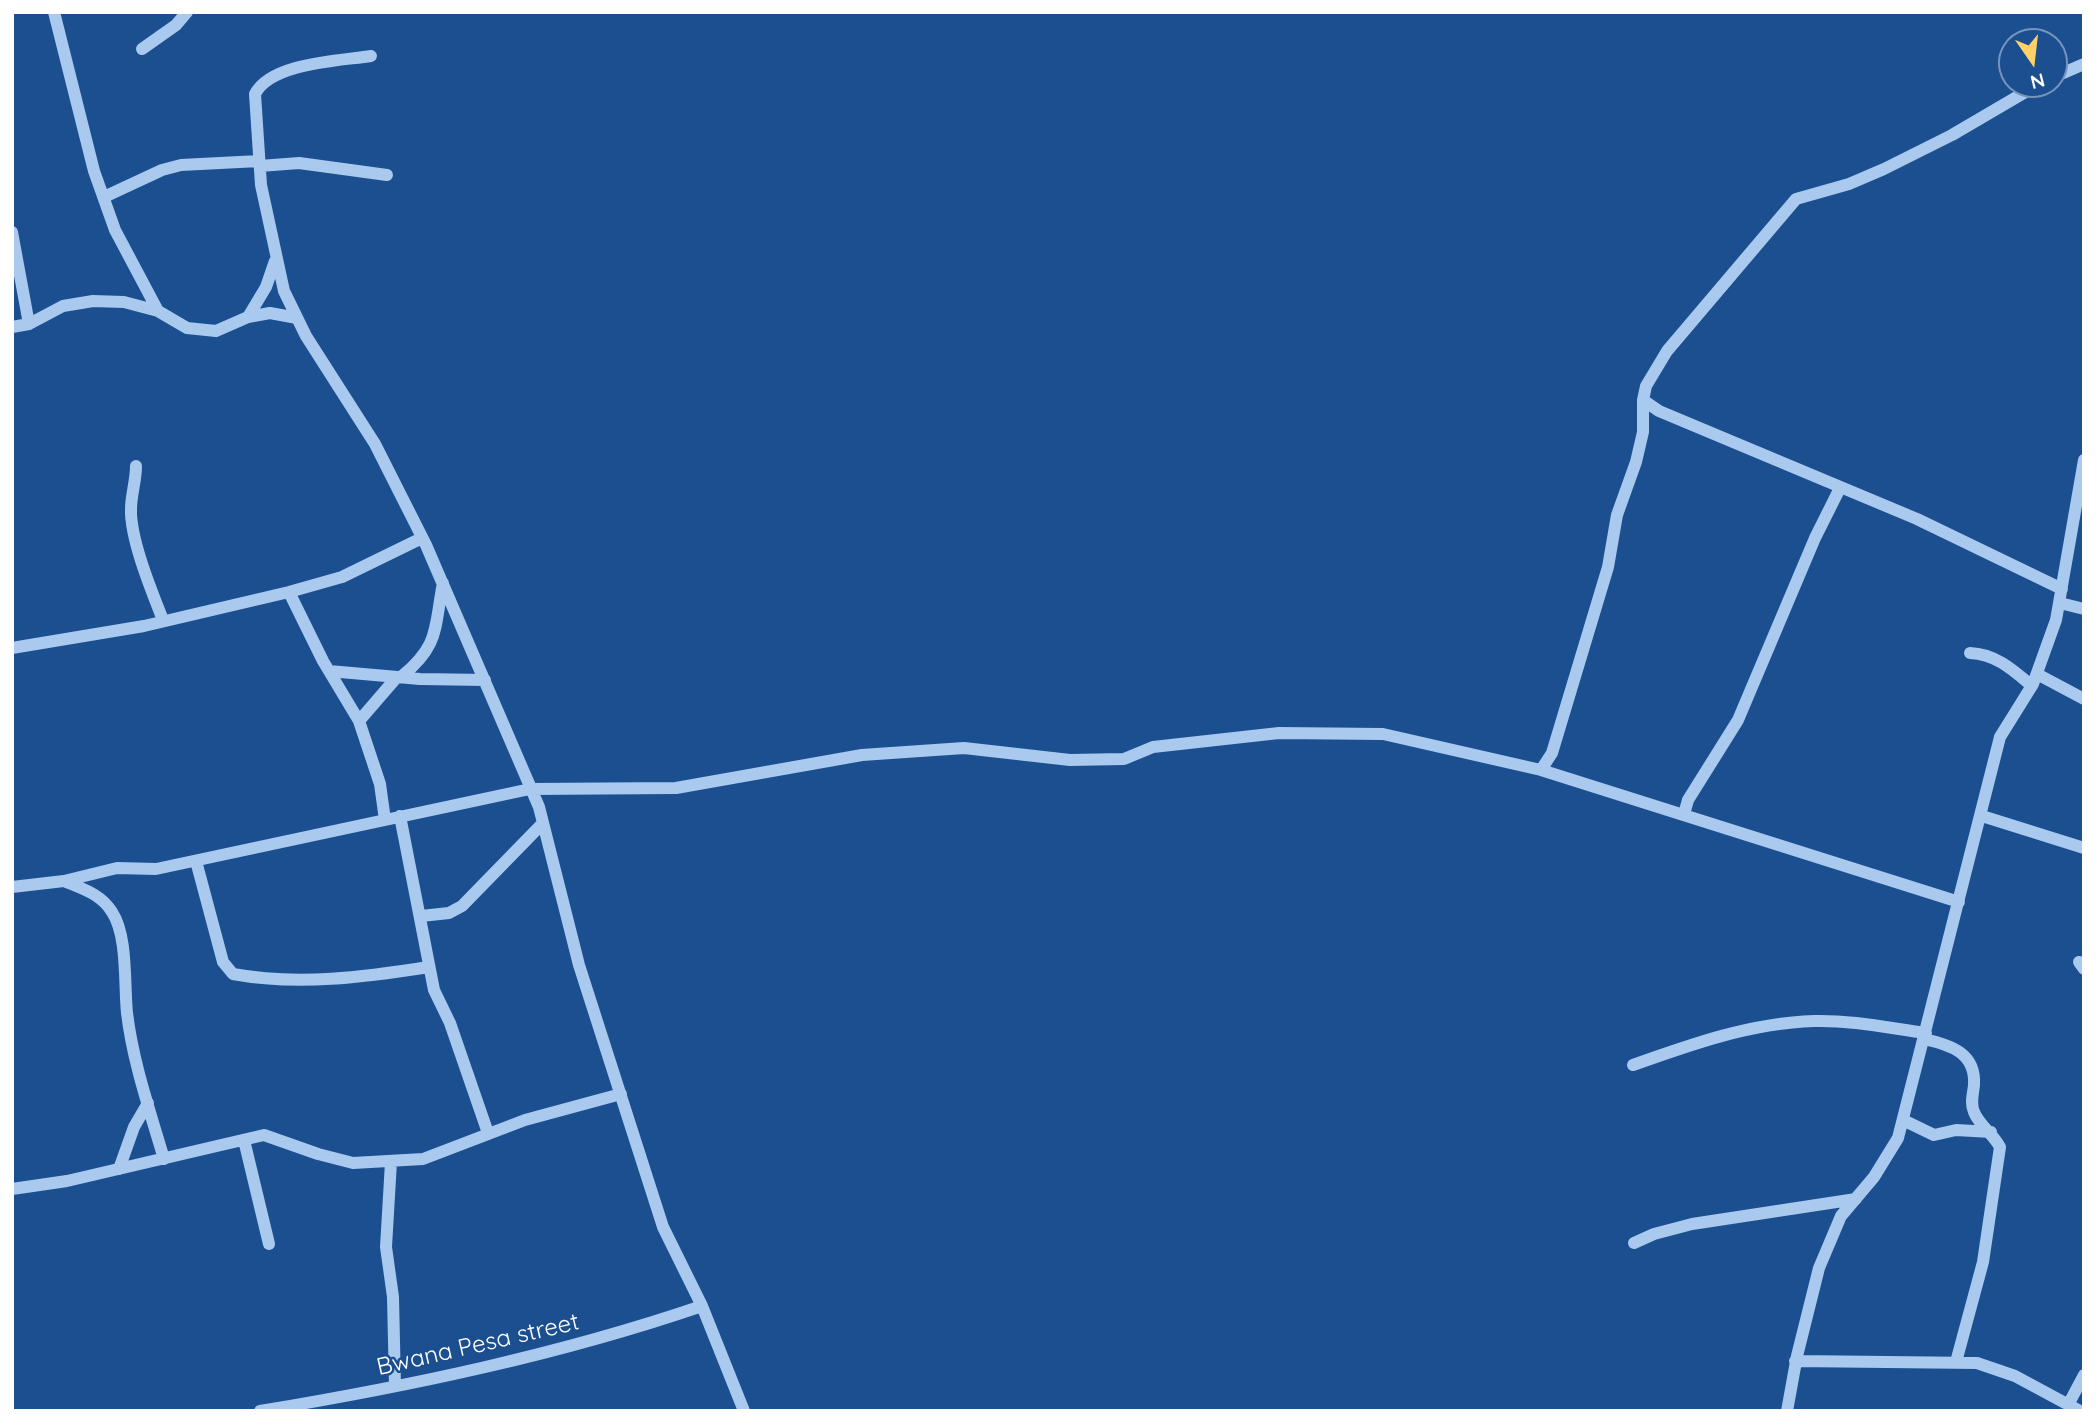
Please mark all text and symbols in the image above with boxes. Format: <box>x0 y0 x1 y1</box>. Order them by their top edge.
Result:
north arrow <box>1998 28 2068 98</box>
text: N <box>2028 68 2047 95</box>
street label: Bwana Pesa street <box>374 1308 582 1382</box>

